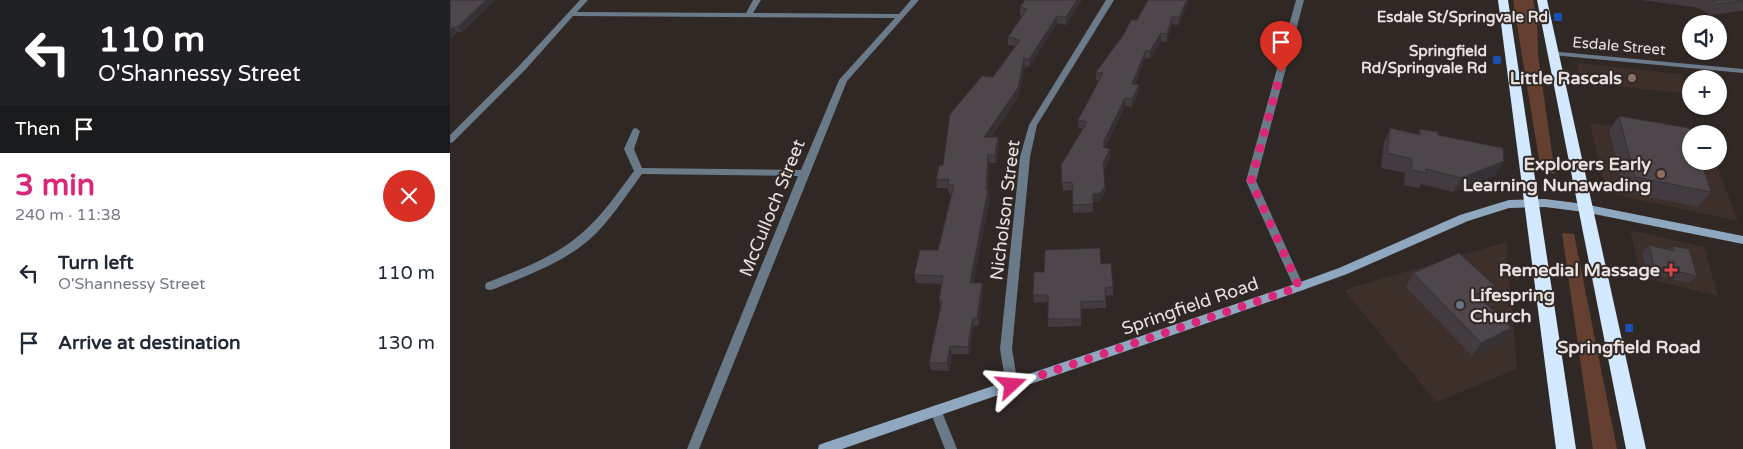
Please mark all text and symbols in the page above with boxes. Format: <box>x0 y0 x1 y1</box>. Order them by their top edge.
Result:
place label: Esdale St/Springvale Rd <box>1377 8 1548 27</box>
marker: Esdale St/Springvale Rd <box>1552 11 1564 23</box>
map controls <box>1682 15 1727 170</box>
button: sound <box>1682 15 1727 60</box>
text: 110 m <box>98 19 205 61</box>
icon: left <box>15 20 80 85</box>
pin <box>1260 21 1302 72</box>
icon: arrive <box>1267 28 1295 56</box>
street label: Esdale Street <box>1572 33 1667 59</box>
place label: Springfield Rd/Springvale Rd <box>1361 42 1487 78</box>
marker: Springfield Rd/Springvale Rd <box>1491 54 1503 66</box>
text: O'Shannessy Street <box>98 61 301 87</box>
place label: Little Rascals <box>1510 67 1622 89</box>
button: + <box>1682 70 1727 115</box>
marker: Little Rascals <box>1626 72 1638 84</box>
icon: arrive <box>70 115 98 143</box>
text: Then <box>15 118 60 140</box>
button: − <box>1682 125 1727 170</box>
street label: McCulloch Street <box>734 136 810 280</box>
street label: Nicholson Street <box>985 138 1025 282</box>
place label: Explorers Early Learning Nunawading <box>1462 153 1651 196</box>
text: 3 min <box>15 167 95 204</box>
marker: Explorers Early Learning Nunawading <box>1655 168 1667 180</box>
button: close <box>383 170 435 222</box>
text: 240 m · 11:38 <box>15 205 121 225</box>
text: Turn left <box>58 252 134 274</box>
icon: left <box>15 259 43 287</box>
place label: Remedial Massage <box>1499 259 1660 281</box>
text: 110 m <box>377 262 435 284</box>
marker: Remedial Massage <box>1664 263 1678 277</box>
street label: Springfield Road <box>1119 272 1261 340</box>
text: O'Shannessy Street <box>58 274 205 294</box>
place label: Lifespring Church <box>1470 284 1555 327</box>
marker: Lifespring Church <box>1454 299 1466 311</box>
marker: Springfield Road <box>1623 322 1635 334</box>
icon: arrive <box>15 329 43 357</box>
text: Arrive at destination <box>58 332 241 354</box>
text: 130 m <box>377 332 435 354</box>
place label: Springfield Road <box>1557 336 1701 358</box>
position arrow <box>985 358 1037 410</box>

